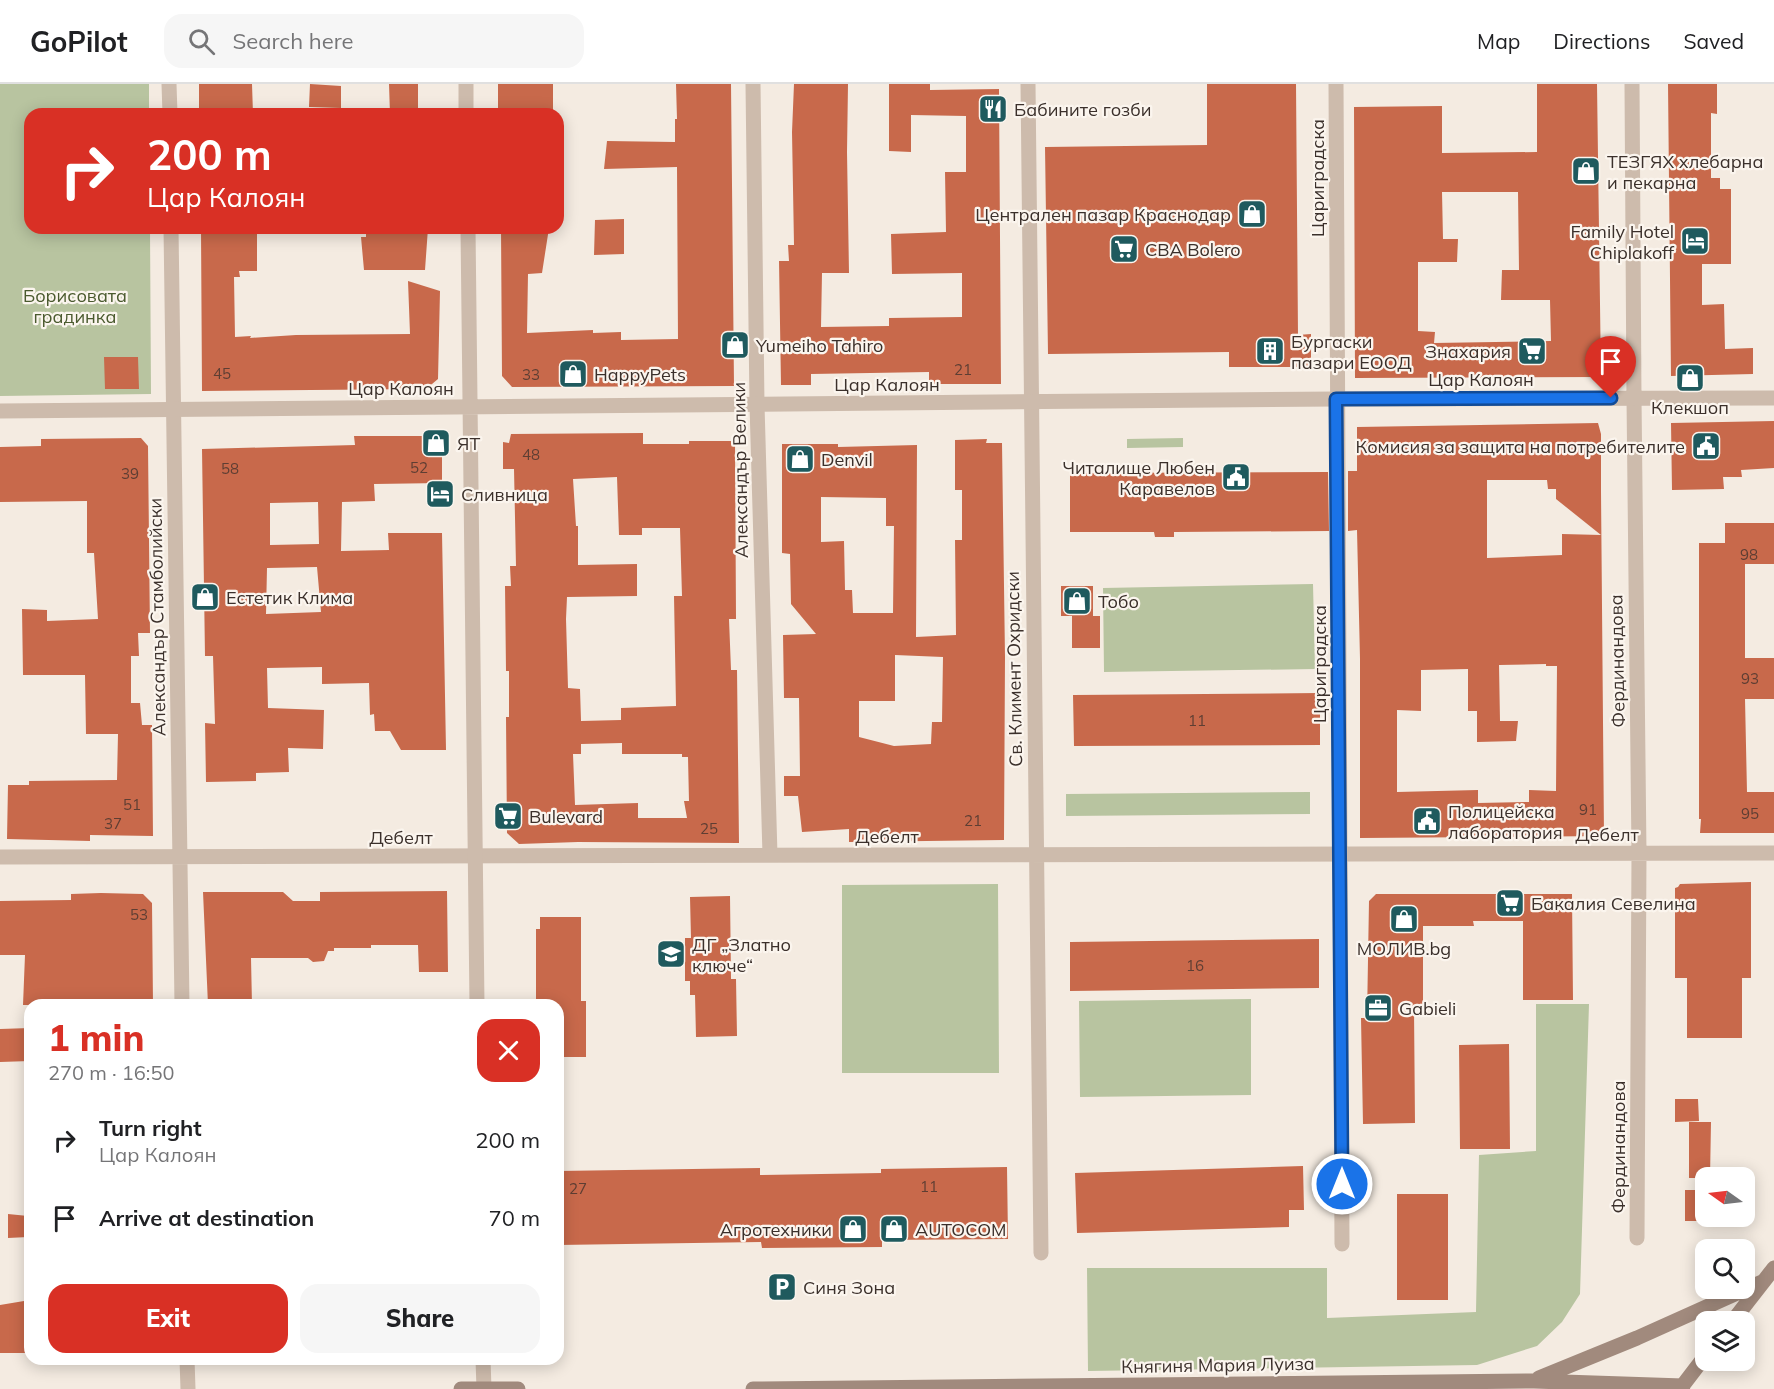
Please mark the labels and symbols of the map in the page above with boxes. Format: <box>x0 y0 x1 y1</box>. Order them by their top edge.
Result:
restaurant icon: Бабините гозби <box>977 93 1009 125</box>
place label: Бабините гозби <box>1014 98 1151 121</box>
street label: Цариградска <box>1306 119 1329 237</box>
place label: ТЕЗГЯХ хлебарна и пекарна <box>1607 150 1763 194</box>
shop icon: ТЕЗГЯХ хлебарна и пекарна <box>1570 155 1602 187</box>
shop icon: Централен пазар Краснодар <box>1236 198 1268 230</box>
place label: Централен пазар Краснодар <box>975 203 1231 226</box>
place label: Family Hotel Chiplakoff <box>1571 220 1675 264</box>
hotel icon: Family Hotel Chiplakoff <box>1679 225 1711 257</box>
supermarket icon: CBA Bolero <box>1108 233 1140 265</box>
place label: CBA Bolero <box>1145 238 1241 261</box>
park label: Борисовата градинка <box>23 284 127 328</box>
shop icon: Yumeiho Tahiro <box>719 329 751 361</box>
place label: Бургаски пазари ЕООД <box>1291 330 1412 374</box>
place label: Yumeiho Tahiro <box>755 334 883 357</box>
building icon: Бургаски пазари ЕООД <box>1254 335 1286 367</box>
supermarket icon: Знахария <box>1516 335 1548 367</box>
pin <box>1585 336 1636 398</box>
place label: Знахария <box>1425 340 1511 363</box>
shop icon: HappyPets <box>557 358 589 390</box>
house number: 21 <box>954 360 972 379</box>
shop icon: Клекшоп <box>1674 362 1706 394</box>
place label: HappyPets <box>594 363 686 386</box>
house number: 45 <box>213 364 231 383</box>
house number: 33 <box>522 365 540 384</box>
street label: Цар Калоян <box>1428 368 1534 391</box>
street label: Цар Калоян <box>834 373 940 396</box>
street label: Цар Калоян <box>348 377 454 400</box>
street label: Александър Велики <box>727 382 753 558</box>
place label: Клекшоп <box>1651 396 1729 419</box>
shop icon: ЯТ <box>420 427 452 459</box>
public building icon: Комисия за защита на потребителите <box>1690 430 1722 462</box>
place label: ЯТ <box>457 432 480 455</box>
place label: Комисия за защита на потребителите <box>1355 435 1685 458</box>
shop icon: Denvil <box>784 443 816 475</box>
house number: 48 <box>522 445 540 464</box>
place label: Denvil <box>821 448 873 471</box>
place label: Читалище Любен Каравелов <box>1062 456 1215 500</box>
house number: 52 <box>410 458 428 477</box>
house number: 58 <box>221 459 239 478</box>
public building icon: Читалище Любен Каравелов <box>1220 461 1252 493</box>
house number: 39 <box>121 464 139 483</box>
hotel icon: Сливница <box>424 478 456 510</box>
place label: Сливница <box>461 483 548 506</box>
street label: Александър Стамболийски <box>143 498 171 736</box>
house number: 98 <box>1740 545 1758 564</box>
street label: Св. Климент Охридски <box>1001 571 1027 767</box>
shop icon: Естетик Клима <box>189 581 221 613</box>
shop icon: Тобо <box>1061 585 1093 617</box>
place label: Естетик Клима <box>226 586 353 609</box>
place label: Тобо <box>1098 590 1139 613</box>
street label: Фердинандова <box>1604 594 1630 728</box>
street label: Цариградска <box>1308 605 1331 723</box>
house number: 93 <box>1741 669 1759 688</box>
house number: 11 <box>1188 711 1206 730</box>
house number: 51 <box>123 795 141 814</box>
supermarket icon: Bulevard <box>492 800 524 832</box>
place label: Полицейска лаборатория <box>1448 800 1563 844</box>
house number: 91 <box>1579 800 1597 819</box>
house number: 95 <box>1741 804 1759 823</box>
place label: Bulevard <box>529 805 603 828</box>
public building icon: Полицейска лаборатория <box>1411 805 1443 837</box>
house number: 21 <box>964 811 982 830</box>
house number: 37 <box>104 814 122 833</box>
house number: 25 <box>700 819 718 838</box>
street label: Дебелт <box>1575 823 1640 846</box>
street label: Дебелт <box>855 825 920 848</box>
street label: Дебелт <box>369 826 434 849</box>
supermarket icon: Бакалия Севелина <box>1494 887 1526 919</box>
place label: Бакалия Севелина <box>1531 892 1696 915</box>
shop icon: МОЛИВ.bg <box>1388 903 1420 935</box>
house number: 53 <box>130 905 148 924</box>
place label: ДГ „Златно ключе“ <box>692 933 791 977</box>
place label: МОЛИВ.bg <box>1357 937 1451 960</box>
school or university icon: ДГ „Златно ключе“ <box>655 938 687 970</box>
house number: 16 <box>1186 956 1204 975</box>
office icon: Gabieli <box>1362 992 1394 1024</box>
place label: Gabieli <box>1399 997 1456 1020</box>
street label: Фердинандова <box>1607 1080 1630 1214</box>
position arrow <box>1310 1152 1374 1216</box>
north arrow <box>1695 1167 1755 1227</box>
house number: 11 <box>920 1177 938 1196</box>
house number: 27 <box>569 1179 587 1198</box>
shop icon: Агротехники <box>837 1213 869 1245</box>
shop icon: AUTOCOM <box>878 1213 910 1245</box>
place label: Агротехники <box>720 1218 832 1241</box>
place label: AUTOCOM <box>915 1218 1007 1241</box>
parking icon: Синя Зона <box>766 1271 798 1303</box>
place label: Синя Зона <box>803 1276 895 1299</box>
street label: Княгиня Мария Луиза <box>1121 1352 1315 1378</box>

